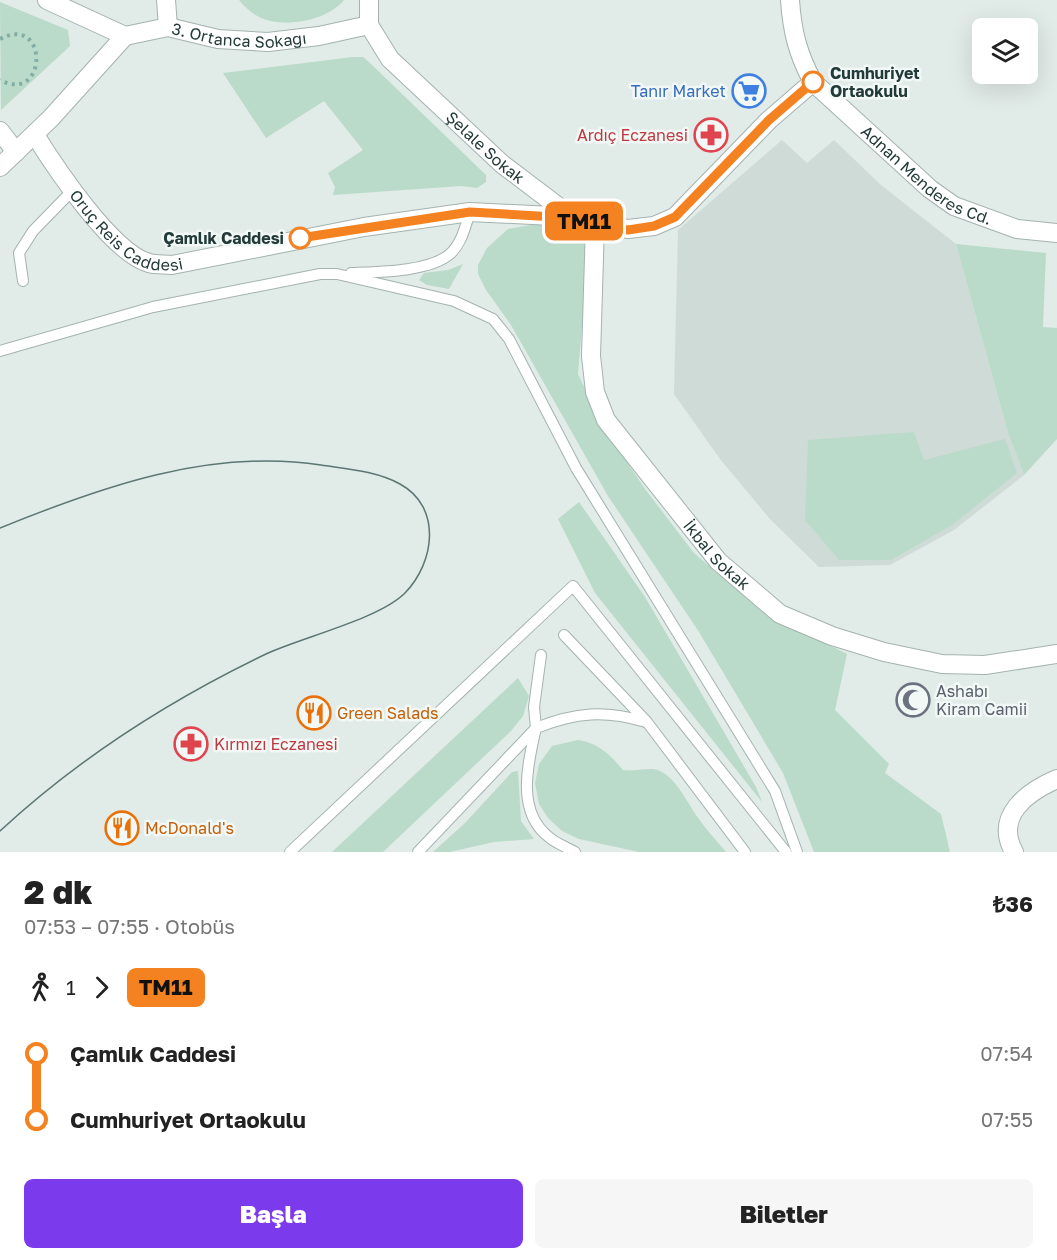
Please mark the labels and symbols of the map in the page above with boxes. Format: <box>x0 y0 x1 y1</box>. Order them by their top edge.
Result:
street label: 3. Ortanca Sokağı <box>170 18 307 52</box>
place label: Cumhuriyet Ortaokulu <box>830 63 920 101</box>
marker: Cumhuriyet Ortaokulu <box>802 71 824 93</box>
supermarket icon: Tanır Market <box>731 73 767 109</box>
place label: Tanır Market <box>631 81 726 101</box>
street label: Şelale Sokak <box>442 107 529 188</box>
pharmacy icon: Ardıç Eczanesi <box>693 117 729 153</box>
street label: Adnan Menderes Cd. <box>857 121 994 229</box>
place label: Ardıç Eczanesi <box>577 125 688 145</box>
street label: Oruç Reis Caddesi <box>66 186 184 275</box>
line badge: TM11 <box>542 202 626 240</box>
marker: Çamlık Caddesi <box>289 227 311 249</box>
place label: Çamlık Caddesi <box>163 228 284 248</box>
street label: İkbal Sokak <box>679 516 754 594</box>
place label: Ashabı Kiram Camii <box>936 681 1027 719</box>
mosque icon: Ashabı Kiram Camii <box>895 682 931 718</box>
restaurant icon: Green Salads <box>296 695 332 731</box>
place label: Green Salads <box>337 703 439 723</box>
pharmacy icon: Kırmızı Eczanesi <box>173 726 209 762</box>
place label: Kırmızı Eczanesi <box>214 734 338 754</box>
restaurant icon: McDonald's <box>104 810 140 846</box>
place label: McDonald's <box>145 818 234 838</box>

